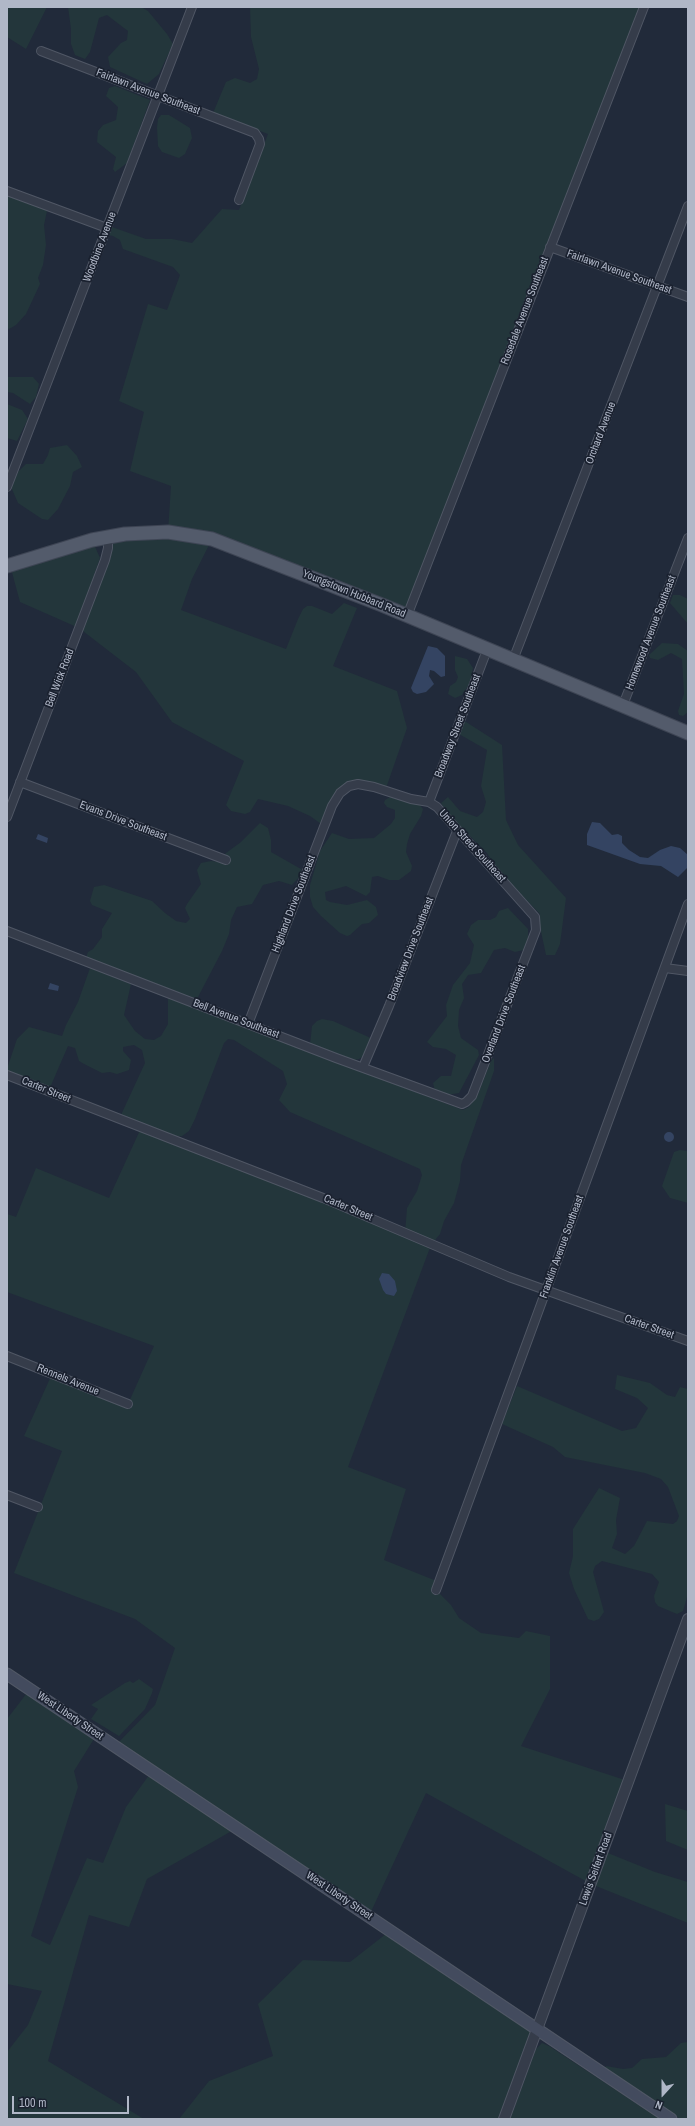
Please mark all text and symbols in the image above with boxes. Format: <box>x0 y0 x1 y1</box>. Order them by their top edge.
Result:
street label: Fairlawn Avenue Southeast <box>94 66 202 118</box>
street label: Woodbine Avenue <box>81 210 119 284</box>
street label: Fairlawn Avenue Southeast <box>565 247 673 297</box>
street label: Rosedale Avenue Southeast <box>498 255 552 367</box>
street label: Orchard Avenue <box>583 400 619 466</box>
street label: Youngstown Hubbard Road <box>300 567 408 621</box>
street label: Homewood Avenue Southeast <box>623 574 679 692</box>
street label: Bell Wick Road <box>43 647 77 709</box>
street label: Broadway Street Southeast <box>432 672 484 780</box>
street label: Evans Drive Southeast <box>78 798 168 844</box>
street label: Union Street Southeast <box>436 807 508 885</box>
street label: Highland Drive Southeast <box>269 853 319 955</box>
street label: Broadview Drive Southeast <box>385 895 437 1003</box>
street label: Overland Drive Southeast <box>479 963 529 1065</box>
street label: Bell Avenue Southeast <box>191 997 281 1041</box>
street label: Carter Street <box>20 1074 72 1106</box>
street label: Carter Street <box>322 1192 374 1224</box>
street label: Franklin Avenue Southeast <box>537 1194 587 1300</box>
street label: Carter Street <box>622 1312 676 1342</box>
street label: Rennels Avenue <box>35 1362 101 1398</box>
street label: West Liberty Street <box>34 1689 106 1743</box>
street label: Lewis Seifert Road <box>577 1831 615 1907</box>
street label: West Liberty Street <box>303 1869 375 1923</box>
north arrow <box>643 2074 683 2114</box>
scale bar <box>14 2088 131 2114</box>
text: 100 m <box>19 2095 46 2111</box>
text: N <box>653 2098 664 2113</box>

